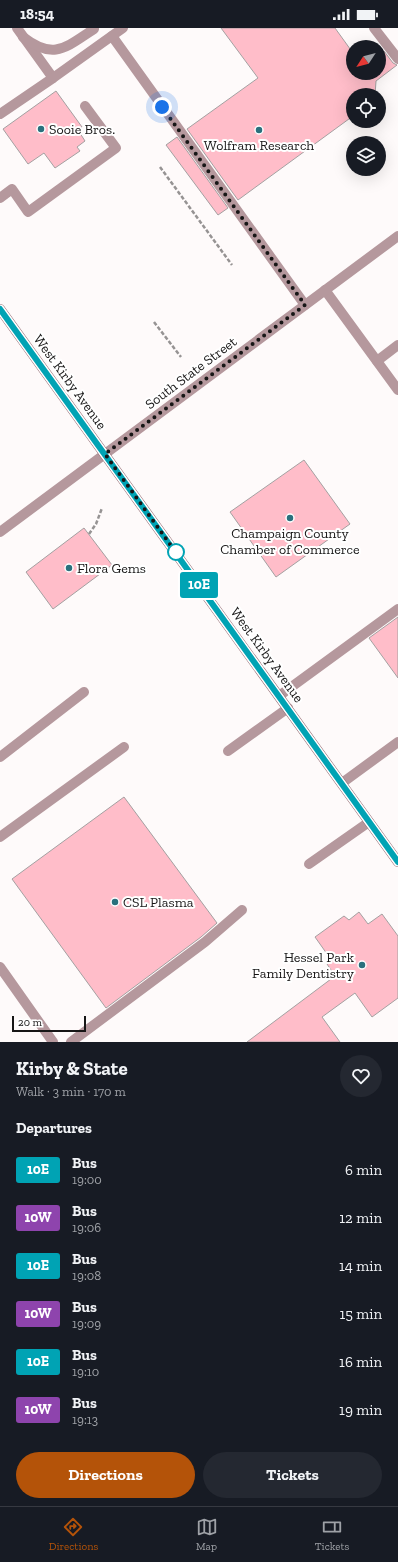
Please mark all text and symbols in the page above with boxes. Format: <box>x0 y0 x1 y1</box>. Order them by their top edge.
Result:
text: 18:54 <box>20 5 54 23</box>
north arrow <box>346 40 386 80</box>
map controls <box>346 40 386 176</box>
button: locate <box>346 88 386 128</box>
your location <box>152 97 172 117</box>
place label: Sooie Bros. <box>49 121 115 138</box>
marker: Sooie Bros. <box>36 124 46 134</box>
marker: Wolfram Research <box>254 125 264 135</box>
button: layers <box>346 136 386 176</box>
place label: Wolfram Research <box>204 137 314 154</box>
street label: West Kirby Avenue <box>30 331 110 433</box>
street label: South State Street <box>142 333 241 413</box>
marker: Champaign County Chamber of Commerce <box>285 513 295 523</box>
place label: Champaign County Chamber of Commerce <box>220 525 360 558</box>
unlabelled marker <box>167 543 185 561</box>
place label: Flora Gems <box>77 560 146 577</box>
marker: Flora Gems <box>64 563 74 573</box>
line badge: 10E <box>176 572 222 598</box>
text: 10E <box>188 576 210 593</box>
street label: West Kirby Avenue <box>227 604 307 706</box>
place label: CSL Plasma <box>123 894 194 911</box>
marker: CSL Plasma <box>110 897 120 907</box>
place label: Hessel Park Family Dentistry <box>252 949 355 982</box>
marker: Hessel Park Family Dentistry <box>357 960 367 970</box>
scale bar <box>12 1014 86 1033</box>
text: 20 m <box>18 1016 42 1029</box>
button: heart <box>340 1055 382 1097</box>
text: Kirby & State <box>16 1057 128 1080</box>
text: Walk · 3 min · 170 m <box>16 1084 126 1099</box>
text: Departures <box>16 1119 92 1137</box>
text: Bus <box>72 1154 97 1172</box>
text: 10E <box>27 1161 49 1178</box>
text: 6 min <box>345 1161 382 1179</box>
text: 19:00 <box>72 1172 102 1187</box>
text: Bus <box>72 1202 97 1220</box>
text: 10W <box>25 1209 51 1226</box>
text: 12 min <box>339 1209 382 1227</box>
text: 19:06 <box>72 1220 101 1235</box>
text: Bus <box>72 1250 97 1268</box>
text: 10E <box>27 1257 49 1274</box>
text: 14 min <box>339 1257 382 1275</box>
text: 19:08 <box>72 1268 101 1283</box>
text: Bus <box>72 1298 97 1316</box>
text: 10W <box>25 1305 51 1322</box>
text: 15 min <box>339 1305 382 1323</box>
text: 19:09 <box>72 1316 101 1331</box>
text: Bus <box>72 1346 97 1364</box>
text: 10E <box>27 1353 49 1370</box>
text: 16 min <box>339 1353 382 1371</box>
text: 19:10 <box>72 1364 99 1379</box>
text: Bus <box>72 1394 97 1412</box>
text: 10W <box>25 1401 51 1418</box>
text: 19 min <box>339 1401 382 1419</box>
text: 19:13 <box>72 1412 98 1427</box>
button: Directions <box>16 1452 195 1498</box>
button: Tickets <box>203 1452 382 1498</box>
tab: Directions <box>49 1516 98 1553</box>
tab: Map <box>196 1516 218 1553</box>
tab: Tickets <box>315 1516 349 1553</box>

